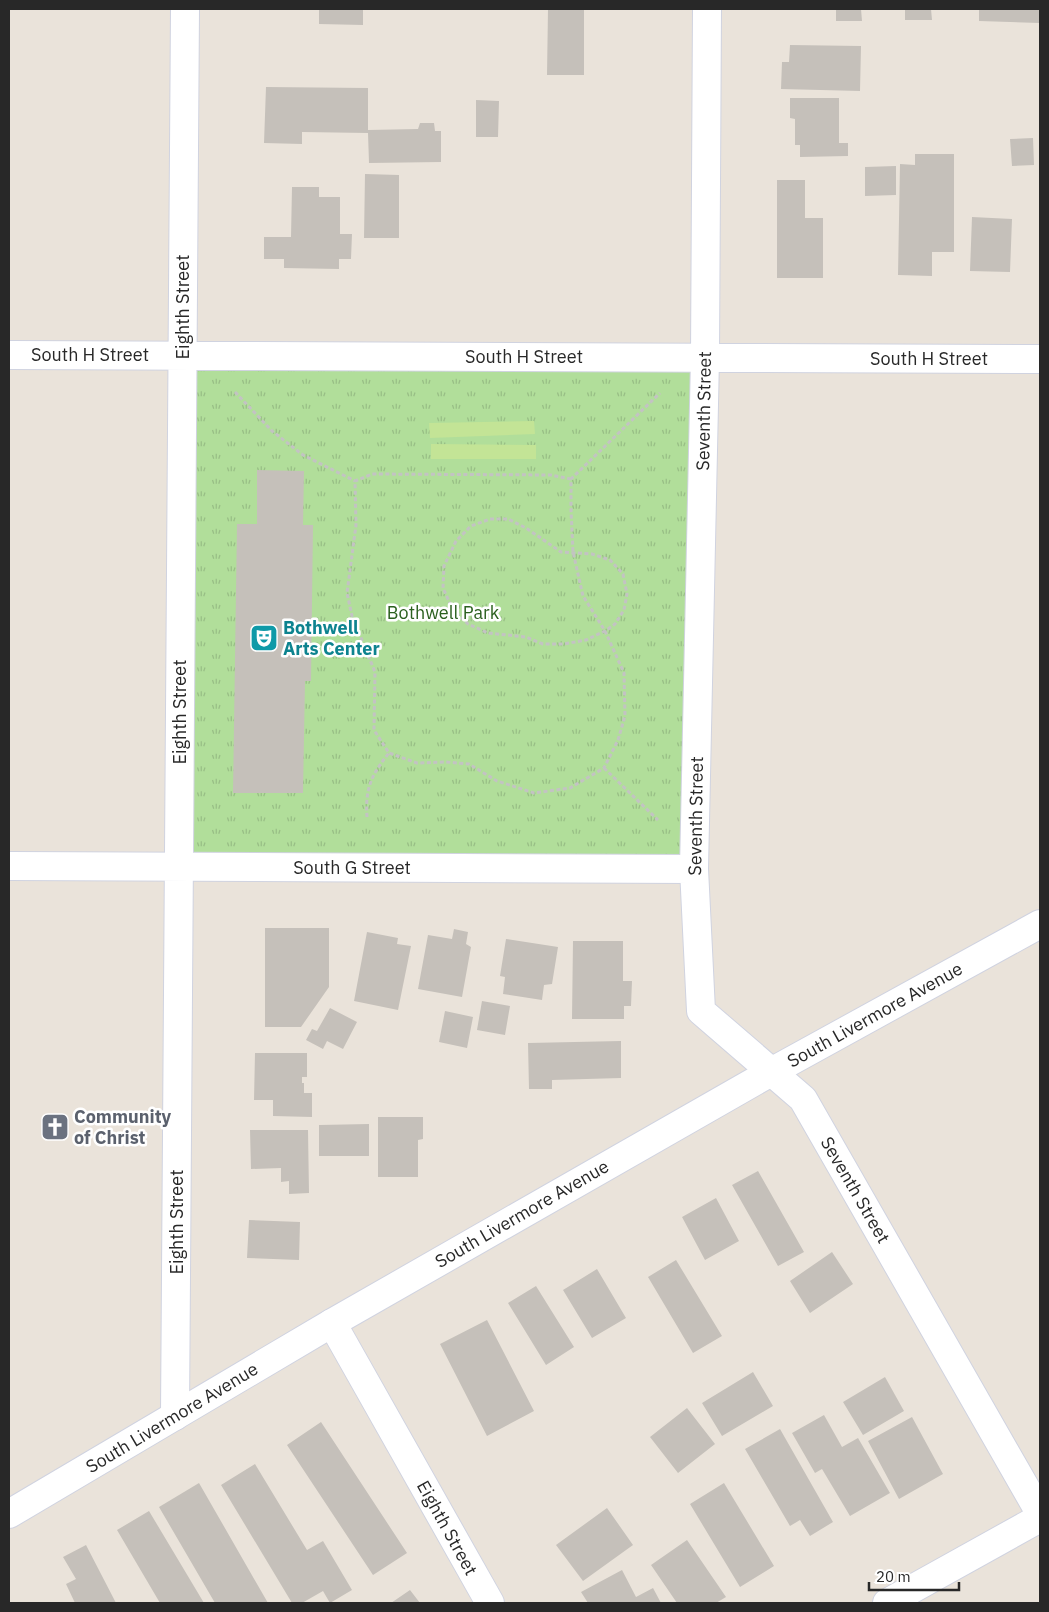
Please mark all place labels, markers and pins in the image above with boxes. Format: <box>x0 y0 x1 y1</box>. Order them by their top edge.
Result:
place label: Bothwell Arts Center <box>283 616 380 660</box>
theatre icon: Bothwell Arts Center <box>249 623 279 653</box>
place label: Community of Christ <box>74 1105 172 1149</box>
church icon: Community of Christ <box>40 1112 70 1142</box>

